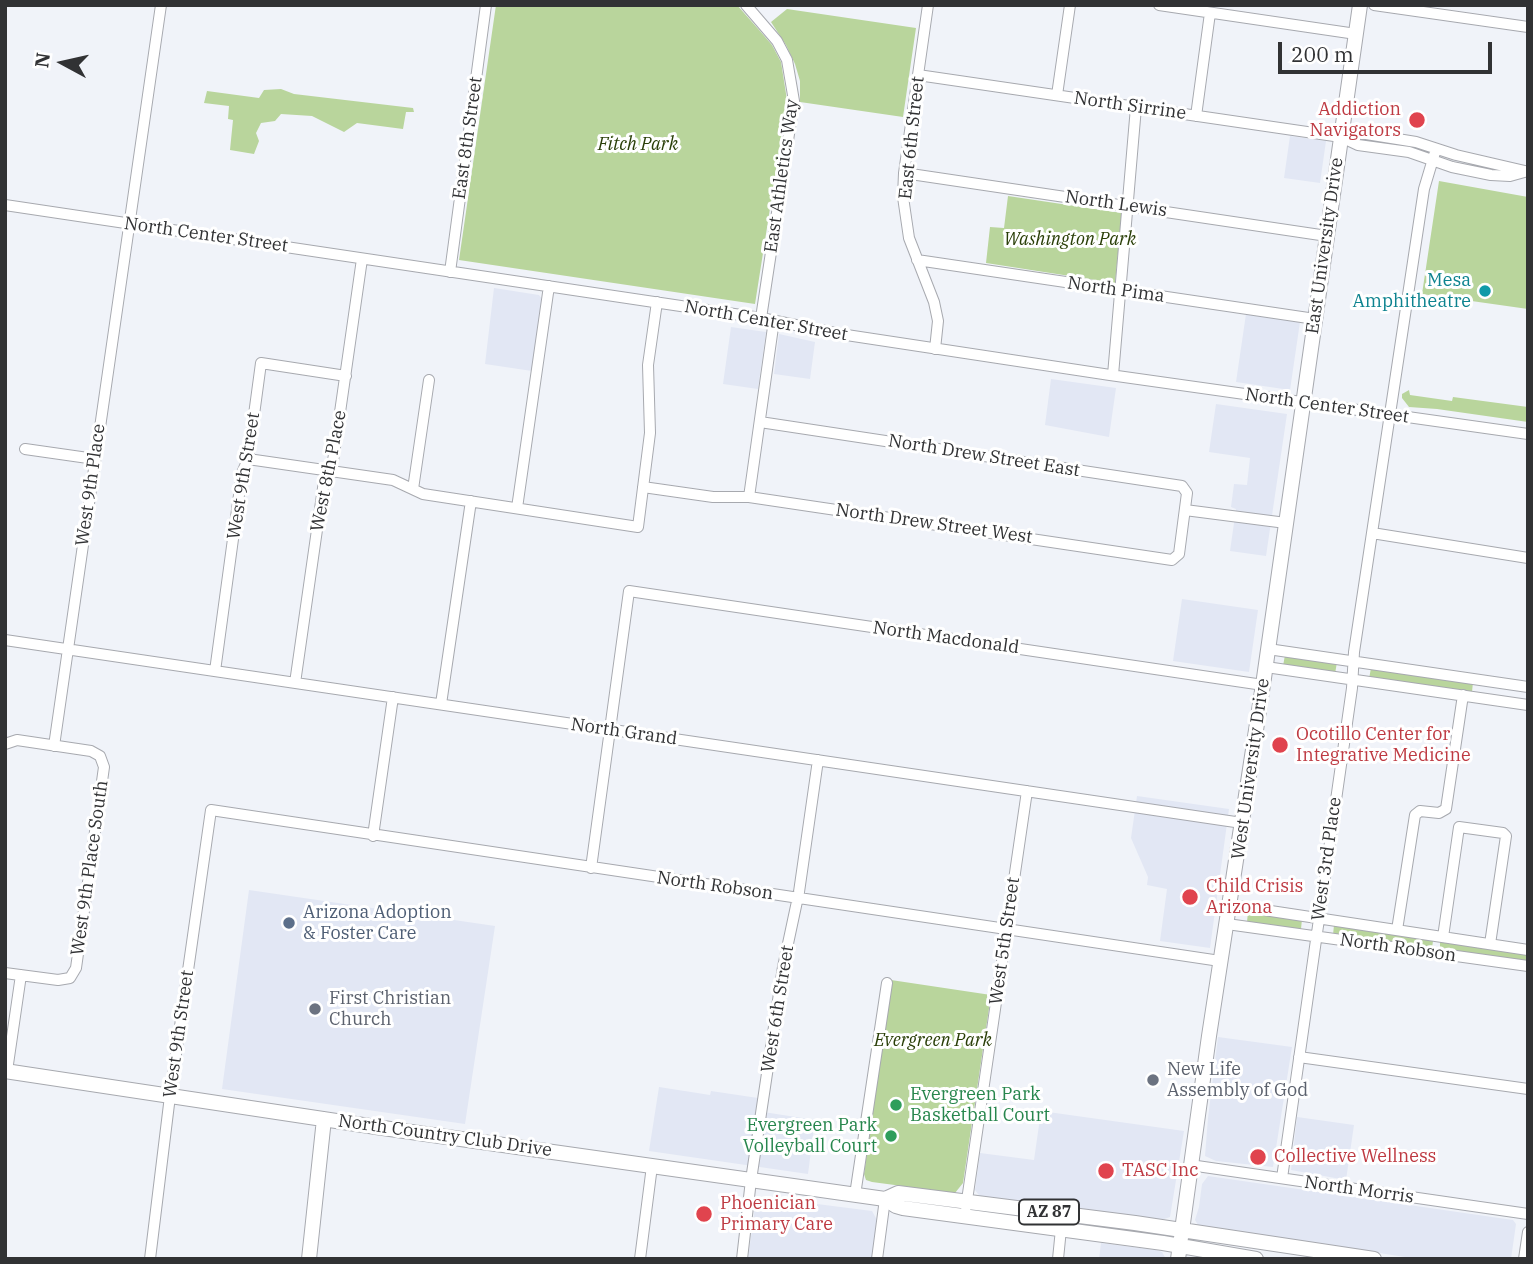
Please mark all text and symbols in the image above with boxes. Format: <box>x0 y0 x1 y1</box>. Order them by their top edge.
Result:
north arrow <box>28 28 98 98</box>
scale bar <box>1281 28 1494 72</box>
text: 200 m <box>1291 40 1354 68</box>
text: N <box>29 51 55 69</box>
street label: East 8th Street <box>449 75 487 201</box>
street label: East 6th Street <box>895 75 929 201</box>
street label: North Sirrine <box>1073 87 1187 125</box>
street label: East Athletics Way <box>761 98 803 254</box>
place label: Addiction Navigators <box>1310 99 1401 142</box>
marker: Addiction Navigators <box>1407 110 1427 130</box>
park label: Fitch Park <box>598 134 678 156</box>
street label: East University Drive <box>1302 156 1348 336</box>
street label: North Lewis <box>1064 186 1168 222</box>
street label: North Center Street <box>123 213 289 257</box>
park label: Washington Park <box>1004 229 1136 251</box>
place label: Mesa Amphitheatre <box>1353 270 1471 312</box>
street label: North Pima <box>1066 272 1166 308</box>
marker: Mesa Amphitheatre <box>1477 283 1493 299</box>
street label: North Center Street <box>683 296 849 346</box>
street label: North Center Street <box>1244 384 1410 428</box>
street label: West 8th Place <box>307 408 351 534</box>
street label: West 9th Street <box>223 411 265 541</box>
street label: West 9th Place <box>72 422 110 548</box>
street label: North Drew Street East <box>887 430 1081 482</box>
street label: North Drew Street West <box>834 499 1034 549</box>
street label: North Macdonald <box>871 617 1021 659</box>
street label: West University Drive <box>1228 677 1274 861</box>
street label: North Grand <box>569 714 679 750</box>
place label: Ocotillo Center for Integrative Medicine <box>1296 724 1471 766</box>
marker: Ocotillo Center for Integrative Medicine <box>1270 735 1290 755</box>
street label: West 9th Place South <box>67 779 113 957</box>
street label: West 3rd Place <box>1308 796 1346 922</box>
street label: North Robson <box>655 867 775 905</box>
street label: West 5th Street <box>985 876 1025 1006</box>
place label: Child Crisis Arizona <box>1206 876 1303 918</box>
marker: Child Crisis Arizona <box>1180 887 1200 907</box>
place label: Arizona Adoption & Foster Care <box>303 902 452 944</box>
marker: Arizona Adoption & Foster Care <box>281 915 297 931</box>
street label: North Robson <box>1338 929 1458 967</box>
street label: West 6th Street <box>757 944 799 1074</box>
street label: West 9th Street <box>159 969 199 1099</box>
place label: First Christian Church <box>329 988 451 1030</box>
marker: First Christian Church <box>307 1001 323 1017</box>
park label: Evergreen Park <box>874 1030 992 1052</box>
place label: New Life Assembly of God <box>1167 1059 1308 1102</box>
marker: New Life Assembly of God <box>1145 1072 1161 1088</box>
place label: Evergreen Park Basketball Court <box>910 1084 1050 1126</box>
marker: Evergreen Park Basketball Court <box>888 1097 904 1113</box>
street label: North Country Club Drive <box>337 1110 553 1162</box>
place label: Evergreen Park Volleyball Court <box>743 1115 877 1158</box>
marker: Evergreen Park Volleyball Court <box>883 1128 899 1144</box>
place label: Collective Wellness <box>1274 1146 1436 1168</box>
marker: Collective Wellness <box>1248 1147 1268 1167</box>
place label: TASC Inc <box>1122 1160 1199 1182</box>
marker: TASC Inc <box>1096 1161 1116 1181</box>
street label: North Morris <box>1303 1172 1415 1208</box>
place label: Phoenician Primary Care <box>720 1193 833 1236</box>
road number: AZ 87 <box>1019 1200 1079 1224</box>
marker: Phoenician Primary Care <box>694 1204 714 1224</box>

